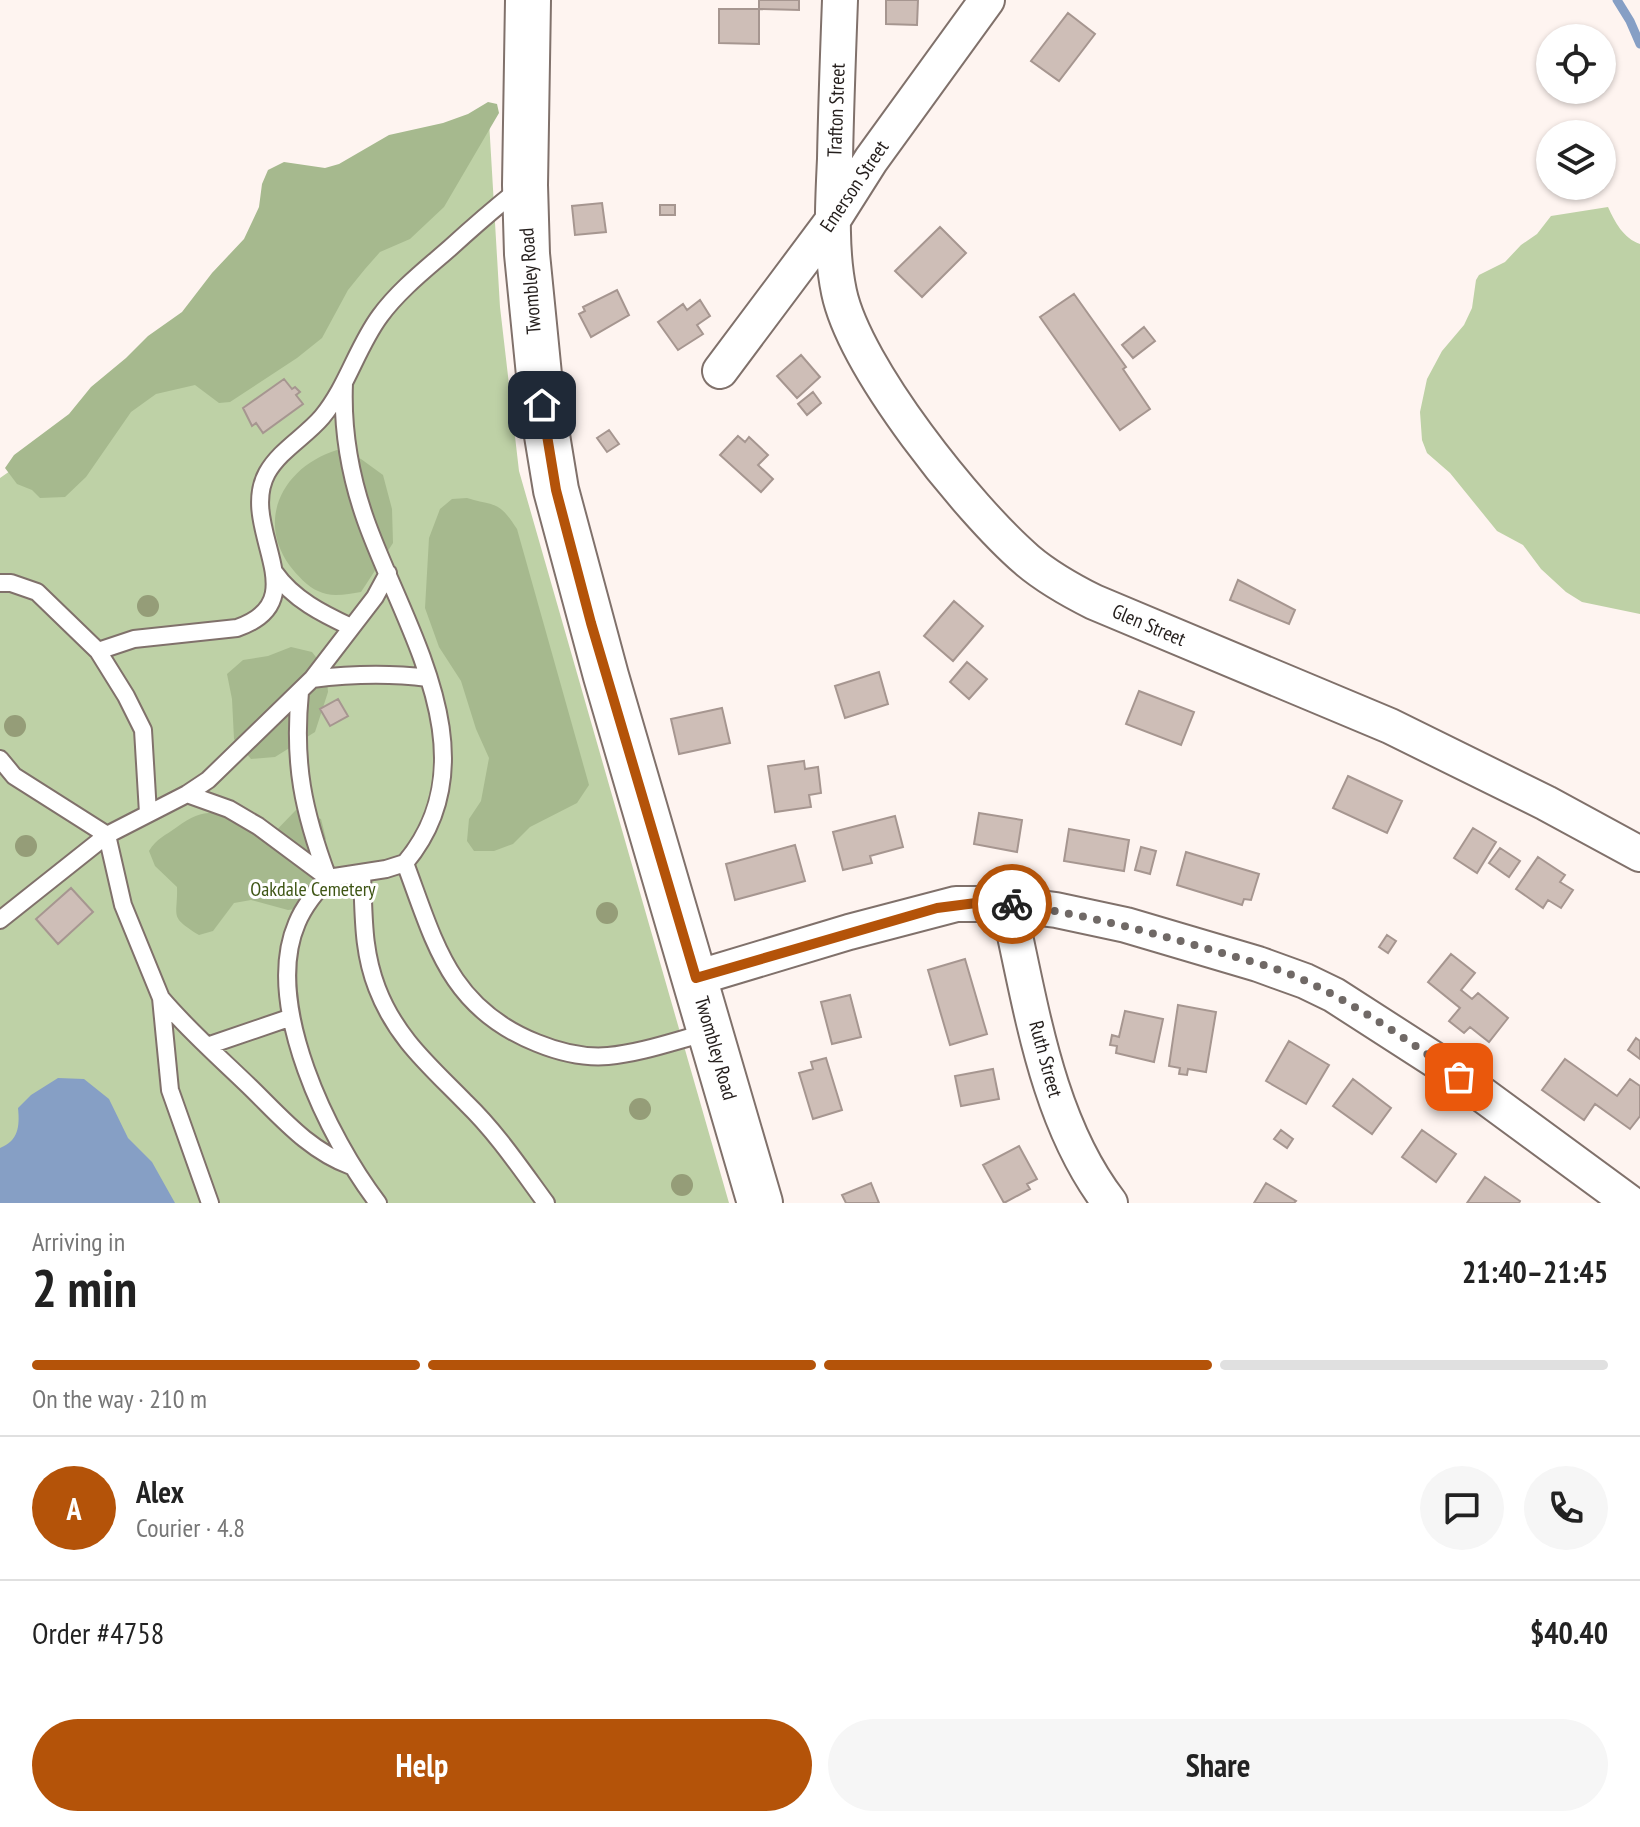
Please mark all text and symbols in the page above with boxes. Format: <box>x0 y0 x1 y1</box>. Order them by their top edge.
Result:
map controls <box>1536 24 1616 200</box>
button: locate <box>1536 24 1616 104</box>
street label: Trafton Street <box>821 62 851 157</box>
button: layers <box>1536 120 1616 200</box>
street label: Emerson Street <box>814 135 894 237</box>
street label: Twombley Road <box>513 227 547 335</box>
pin <box>508 371 576 439</box>
icon: home <box>520 383 564 427</box>
street label: Glen Street <box>1108 598 1190 652</box>
courier <box>972 864 1052 944</box>
park label: Oakdale Cemetery <box>250 876 376 902</box>
icon: bike <box>990 882 1034 926</box>
street label: Twombley Road <box>689 993 743 1103</box>
street label: Ruth Street <box>1023 1018 1069 1101</box>
pin <box>1425 1043 1493 1111</box>
icon: bag <box>1437 1055 1481 1099</box>
text: Arriving in <box>32 1225 125 1258</box>
text: 21:40–21:45 <box>1462 1252 1608 1291</box>
text: 2 min <box>32 1254 137 1321</box>
text: On the way · 210 m <box>32 1382 207 1415</box>
button: chat <box>1420 1466 1504 1550</box>
button: phone <box>1524 1466 1608 1550</box>
text: Alex <box>136 1472 184 1511</box>
text: A <box>66 1489 82 1528</box>
text: Courier · 4.8 <box>136 1511 245 1544</box>
text: Order #4758 <box>32 1613 164 1652</box>
text: $40.40 <box>1530 1613 1608 1652</box>
button: Help <box>32 1719 812 1811</box>
button: Share <box>828 1719 1608 1811</box>

